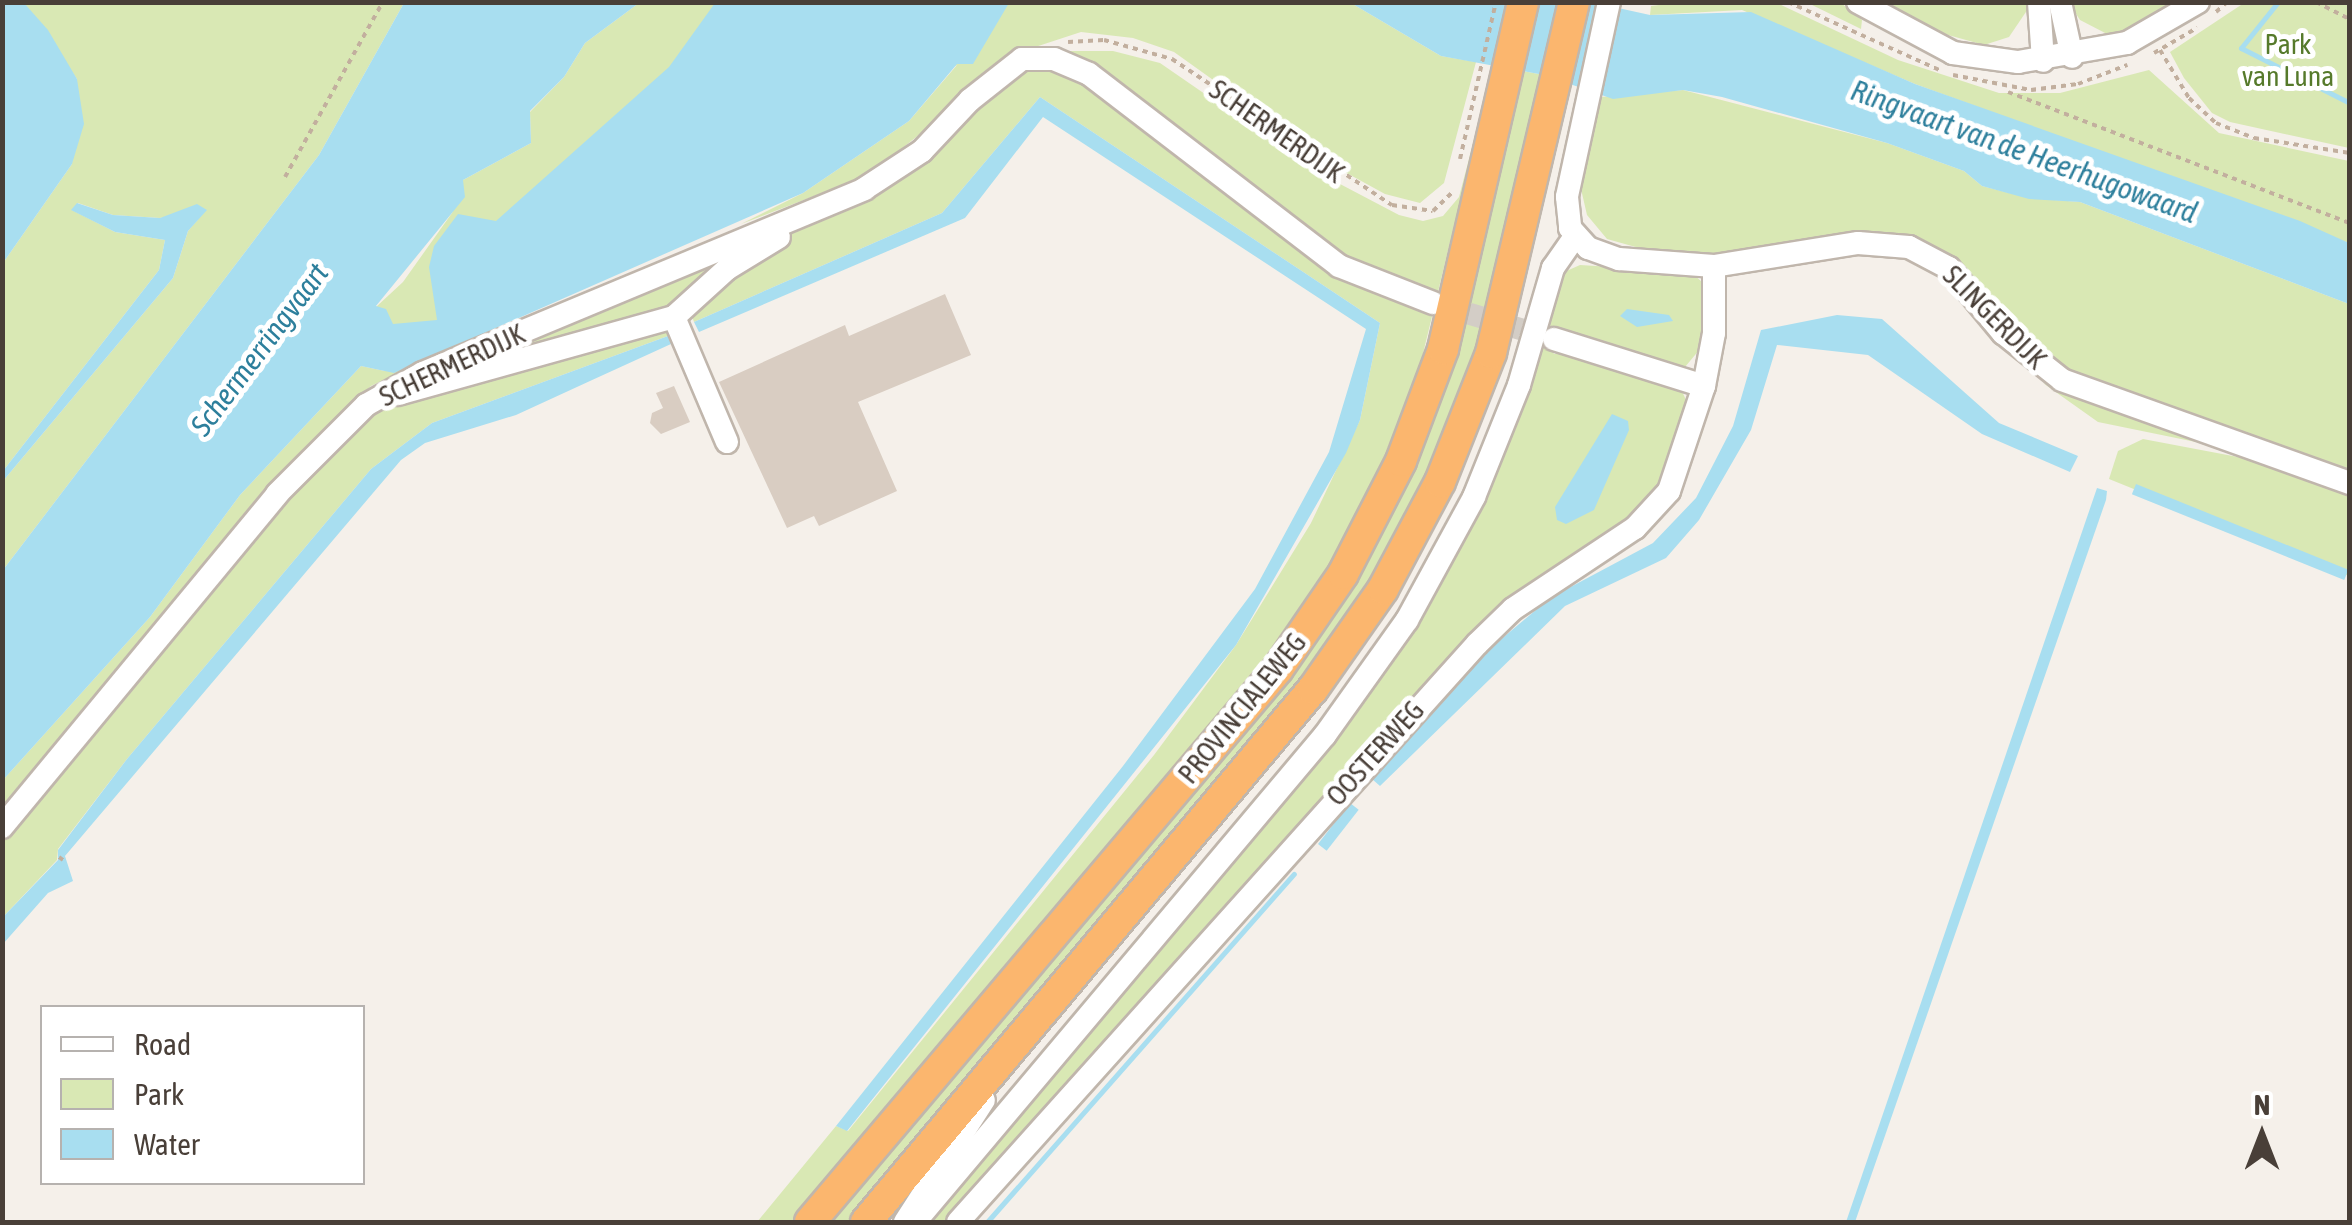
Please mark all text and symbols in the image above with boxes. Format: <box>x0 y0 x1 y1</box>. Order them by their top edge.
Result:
park label: Park van Luna <box>2242 27 2334 93</box>
street label: SCHERMERDIJK <box>1203 72 1351 190</box>
water label: Ringvaart van de Heerhugowaard <box>1846 72 2202 230</box>
water label: Schermerringvaart <box>183 256 335 442</box>
street label: SLINGERDIJK <box>1936 258 2054 376</box>
street label: SCHERMERDIJK <box>374 317 530 413</box>
street label: PROVINCIALEWEG <box>1171 626 1313 790</box>
street label: OOSTERWEG <box>1319 694 1431 812</box>
legend <box>40 1005 365 1185</box>
text: Road <box>134 1027 191 1061</box>
text: Park <box>134 1077 184 1111</box>
north arrow <box>2212 1085 2312 1185</box>
text: N <box>2254 1089 2270 1121</box>
text: Water <box>134 1127 200 1161</box>

